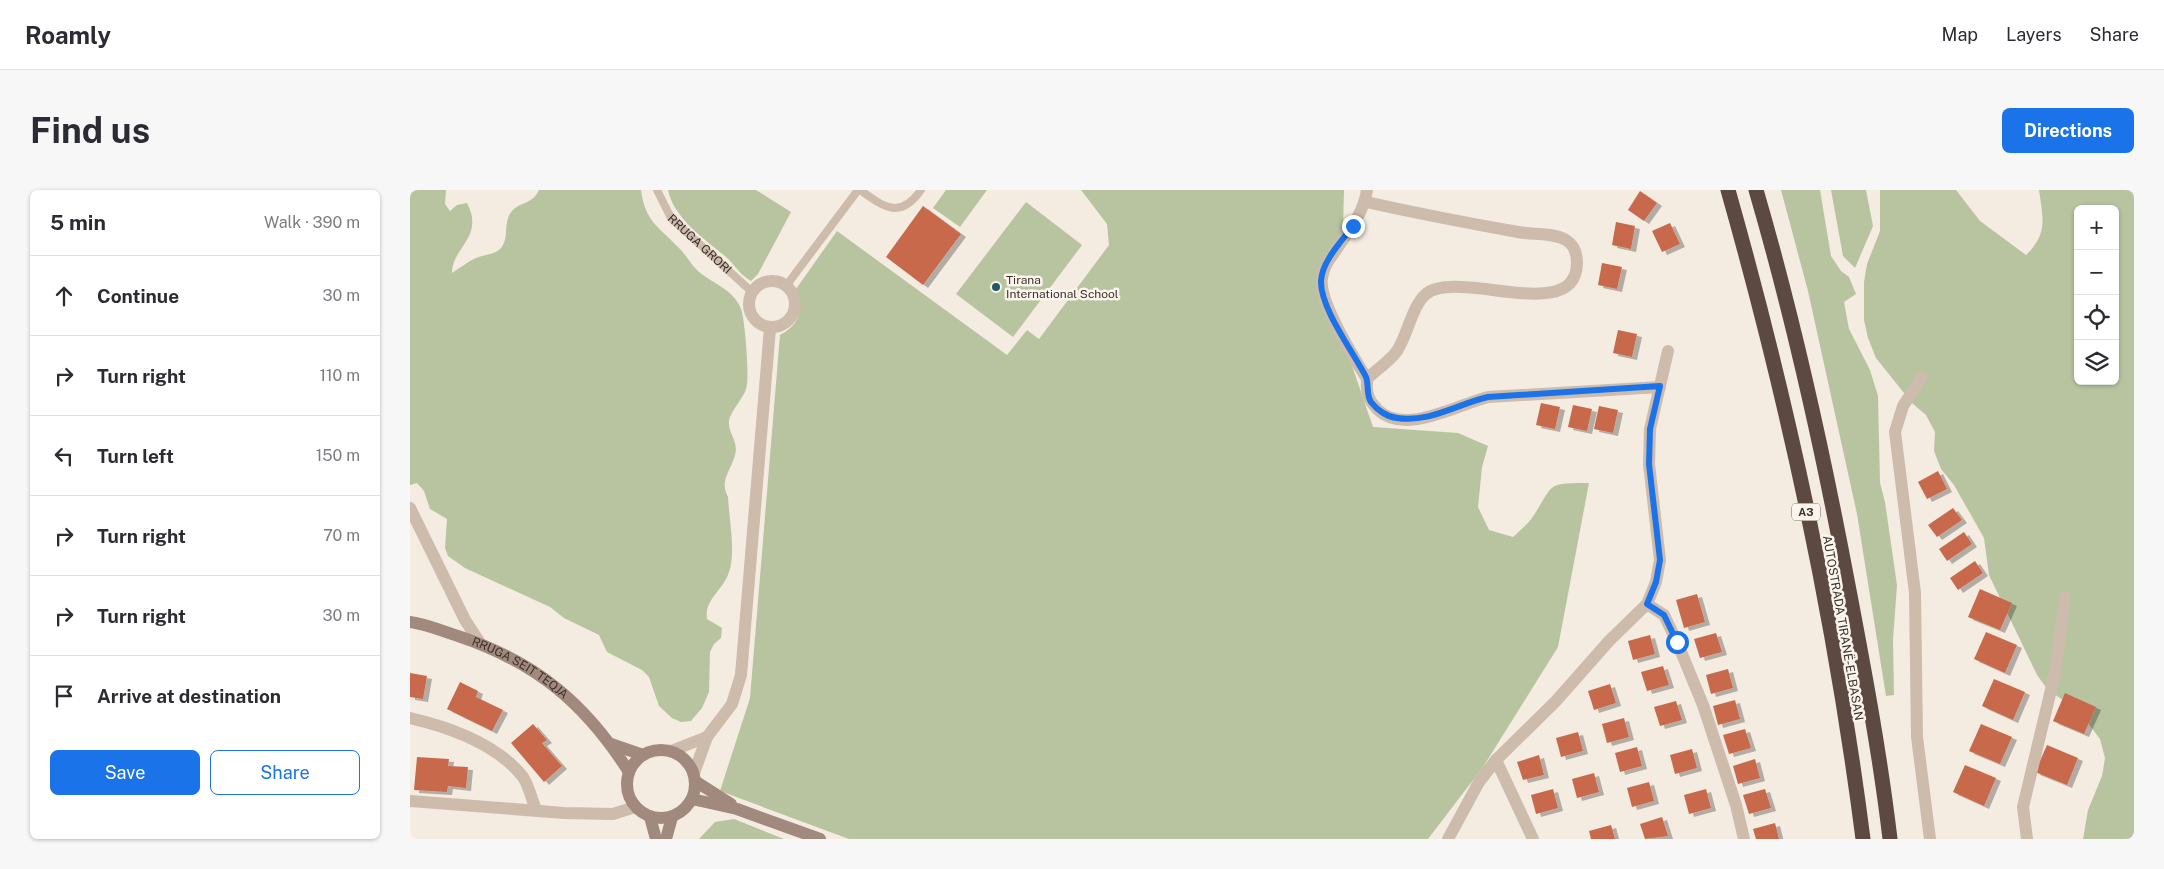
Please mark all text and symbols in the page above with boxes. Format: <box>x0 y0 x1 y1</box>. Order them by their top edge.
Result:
text: Roamly <box>25 21 111 49</box>
text: Map <box>1942 24 1978 45</box>
text: Layers <box>2006 24 2062 45</box>
text: Share <box>2090 24 2139 45</box>
button: Directions <box>2002 108 2134 153</box>
text: Find us <box>30 110 150 151</box>
map controls <box>2074 205 2119 385</box>
button: + <box>2074 205 2119 250</box>
text: 5 min <box>50 210 106 235</box>
street label: RRUGA GRORI <box>665 211 735 277</box>
text: Walk · 390 m <box>264 213 360 232</box>
route end <box>1342 215 1365 238</box>
button: − <box>2074 250 2119 295</box>
place label: Tirana International School <box>1006 273 1119 301</box>
marker: Tirana International School <box>990 281 1002 293</box>
icon: ahead <box>50 282 78 310</box>
text: Continue <box>97 285 179 307</box>
text: 30 m <box>323 286 360 305</box>
button: locate <box>2074 295 2119 340</box>
button: layers <box>2074 340 2119 385</box>
icon: right <box>50 362 78 390</box>
text: Turn right <box>97 365 186 387</box>
text: 110 m <box>319 366 360 385</box>
icon: left <box>50 442 78 470</box>
text: Turn left <box>97 445 174 467</box>
text: 150 m <box>316 446 360 465</box>
road number: A3 <box>1792 504 1820 521</box>
icon: right <box>50 522 78 550</box>
text: Turn right <box>97 525 186 547</box>
text: 70 m <box>323 526 360 545</box>
street label: AUTOSTRADA TIRANË-ELBASAN <box>1820 534 1866 722</box>
icon: right <box>50 602 78 630</box>
text: Turn right <box>97 605 186 627</box>
text: 30 m <box>323 606 360 625</box>
route start <box>1666 631 1689 654</box>
street label: RRUGA SEIT TEQJA <box>470 635 571 702</box>
icon: arrive <box>50 682 78 710</box>
text: Arrive at destination <box>97 685 281 707</box>
button: Save <box>50 750 200 795</box>
button: Share <box>210 750 360 795</box>

